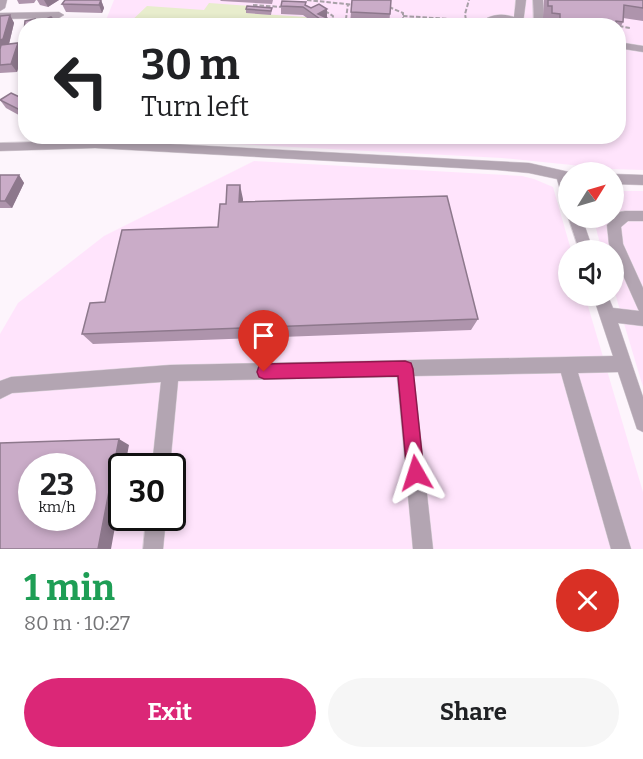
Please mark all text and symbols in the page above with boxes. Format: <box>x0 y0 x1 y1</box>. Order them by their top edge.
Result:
text: 30 m <box>141 40 240 90</box>
icon: left <box>42 42 120 120</box>
text: Turn left <box>141 91 249 123</box>
north arrow <box>558 162 624 228</box>
map controls <box>558 162 624 306</box>
button: sound <box>558 240 624 306</box>
pin <box>238 310 289 372</box>
icon: arrive <box>247 319 280 352</box>
position arrow <box>384 441 448 505</box>
speed limit sign: 30 <box>108 453 186 531</box>
text: 23 <box>40 467 74 503</box>
text: km/h <box>38 498 76 516</box>
text: 1 min <box>24 566 115 610</box>
button: close <box>556 569 619 632</box>
text: 80 m · 10:27 <box>24 611 130 635</box>
button: Exit <box>24 678 316 747</box>
button: Share <box>328 678 619 747</box>

